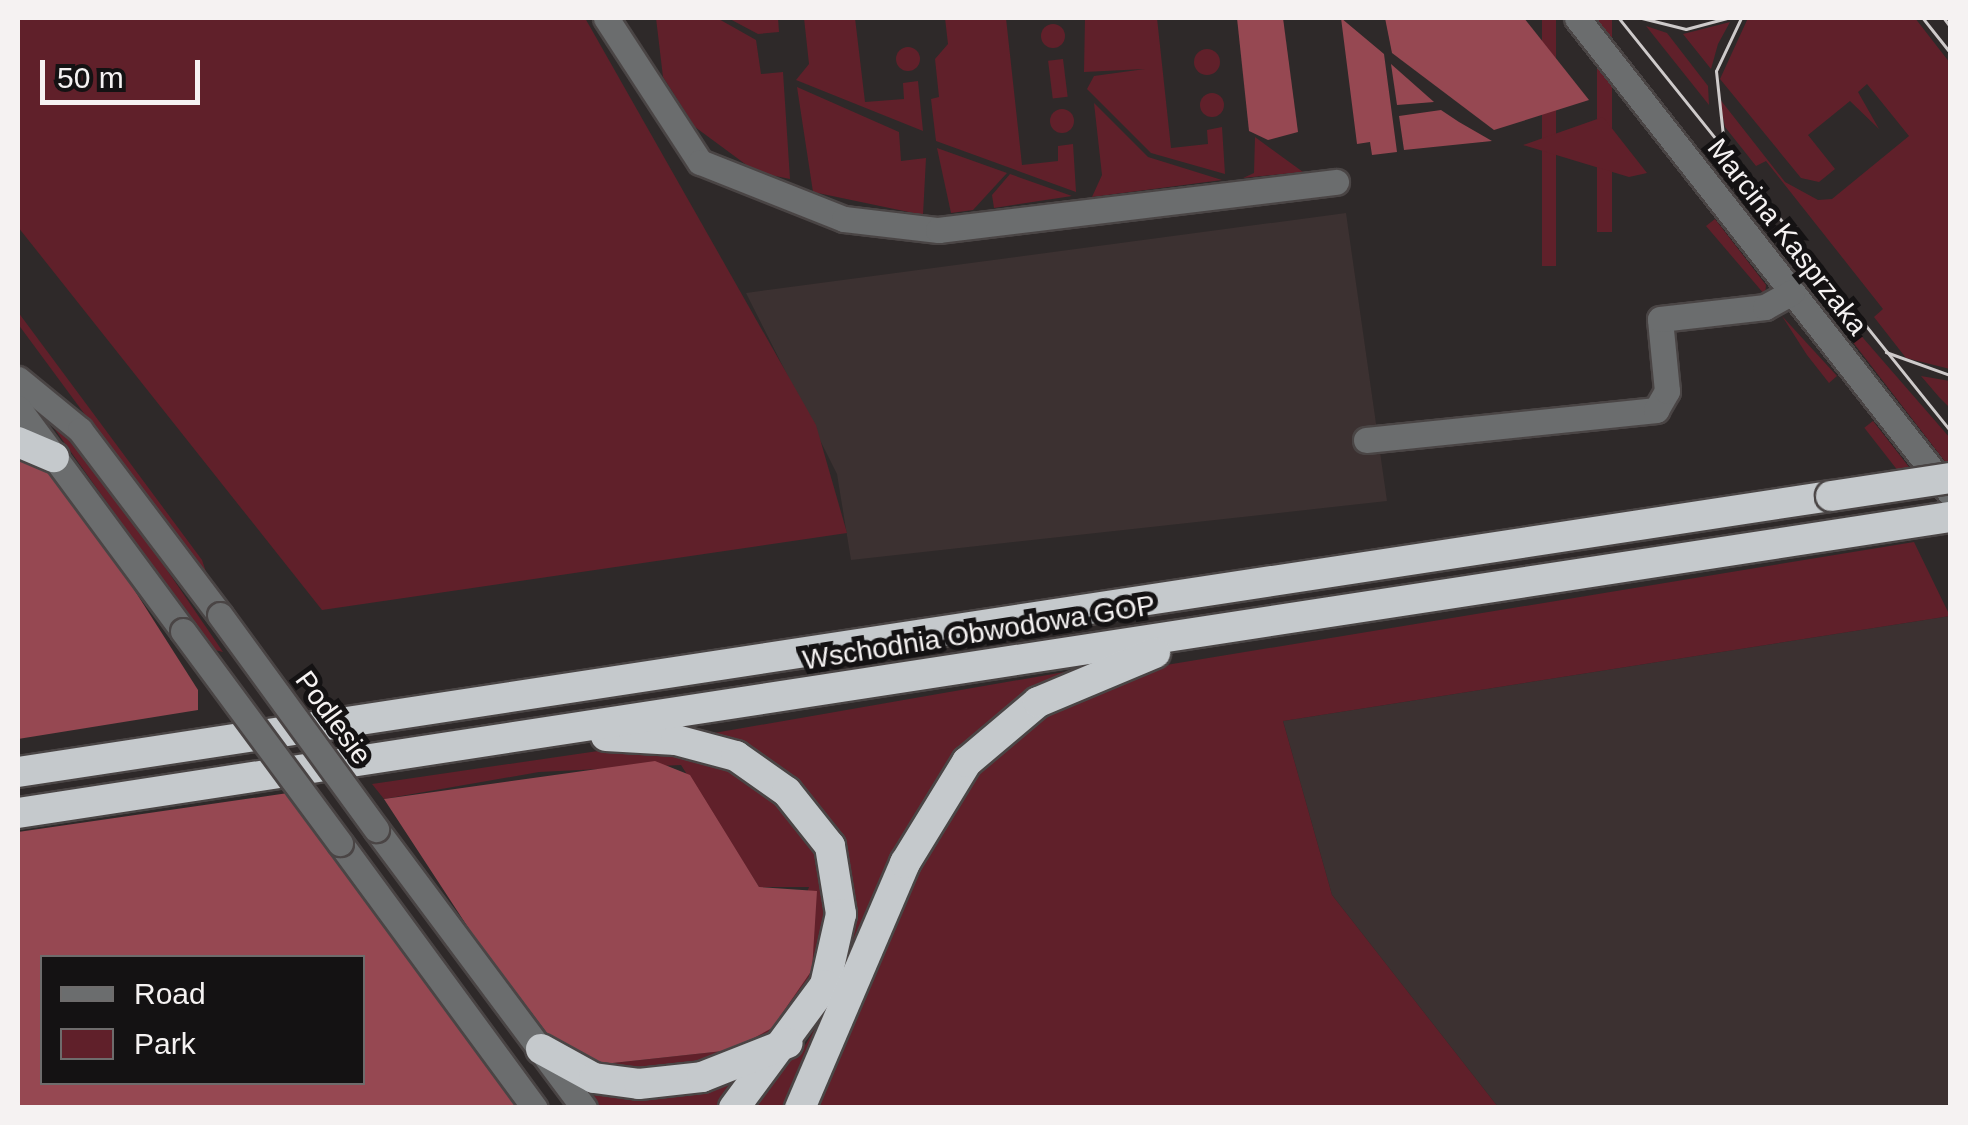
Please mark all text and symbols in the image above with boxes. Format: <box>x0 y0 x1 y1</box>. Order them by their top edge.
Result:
scale bar <box>45 40 205 102</box>
text: 50 m <box>57 61 124 94</box>
street label: Marcina Kasprzaka <box>1700 132 1874 342</box>
street label: Wschodnia Obwodowa GOP <box>800 589 1158 677</box>
street label: Podlesie <box>288 665 378 771</box>
legend <box>40 955 365 1085</box>
text: Road <box>134 977 206 1010</box>
text: Park <box>134 1027 196 1060</box>

